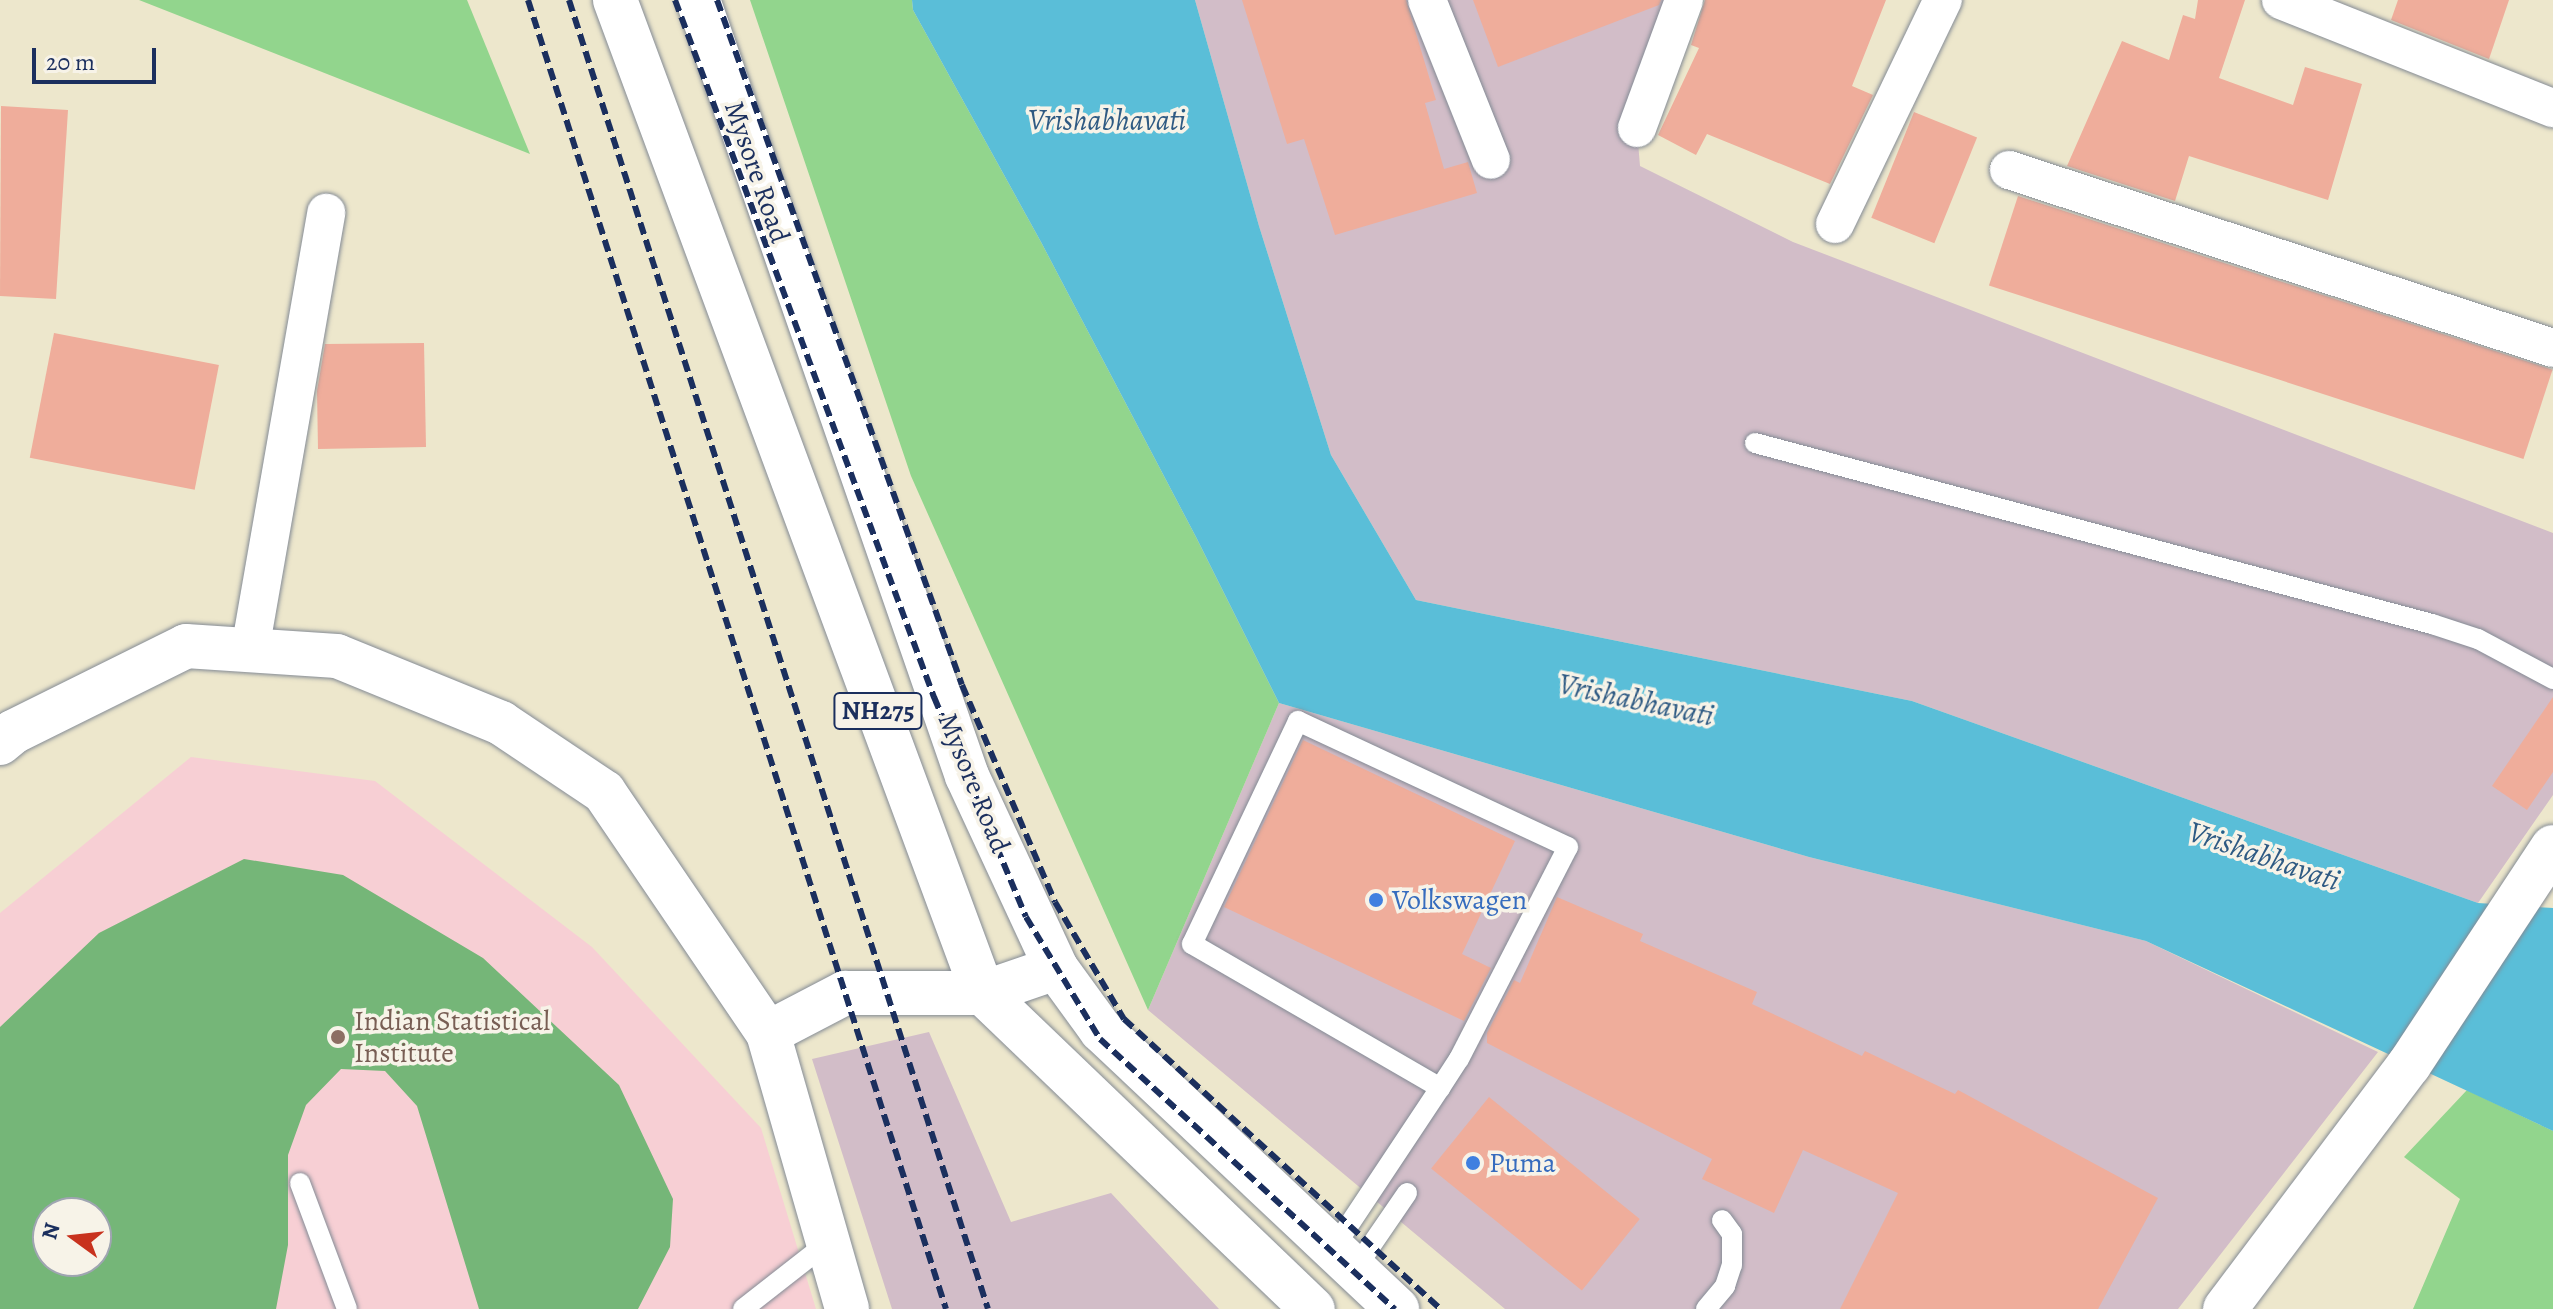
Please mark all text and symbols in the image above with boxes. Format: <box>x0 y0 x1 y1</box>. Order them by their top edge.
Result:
scale bar <box>36 32 160 82</box>
text: 20 m <box>46 46 95 78</box>
street label: Mysore Road <box>717 97 797 247</box>
water label: Vrishabhavati <box>1028 102 1186 138</box>
water label: Vrishabhavati <box>1555 666 1717 734</box>
road number: NH275 <box>832 689 924 733</box>
street label: Mysore Road <box>931 708 1017 858</box>
water label: Vrishabhavati <box>2183 813 2345 899</box>
place label: Volkswagen <box>1392 883 1527 917</box>
marker: Volkswagen <box>1367 891 1385 909</box>
place label: Indian Statistical Institute <box>354 1004 550 1070</box>
marker: Indian Statistical Institute <box>329 1028 347 1046</box>
place label: Puma <box>1489 1146 1556 1180</box>
marker: Puma <box>1464 1154 1482 1172</box>
north arrow <box>32 1197 112 1277</box>
text: N <box>34 1220 67 1243</box>

